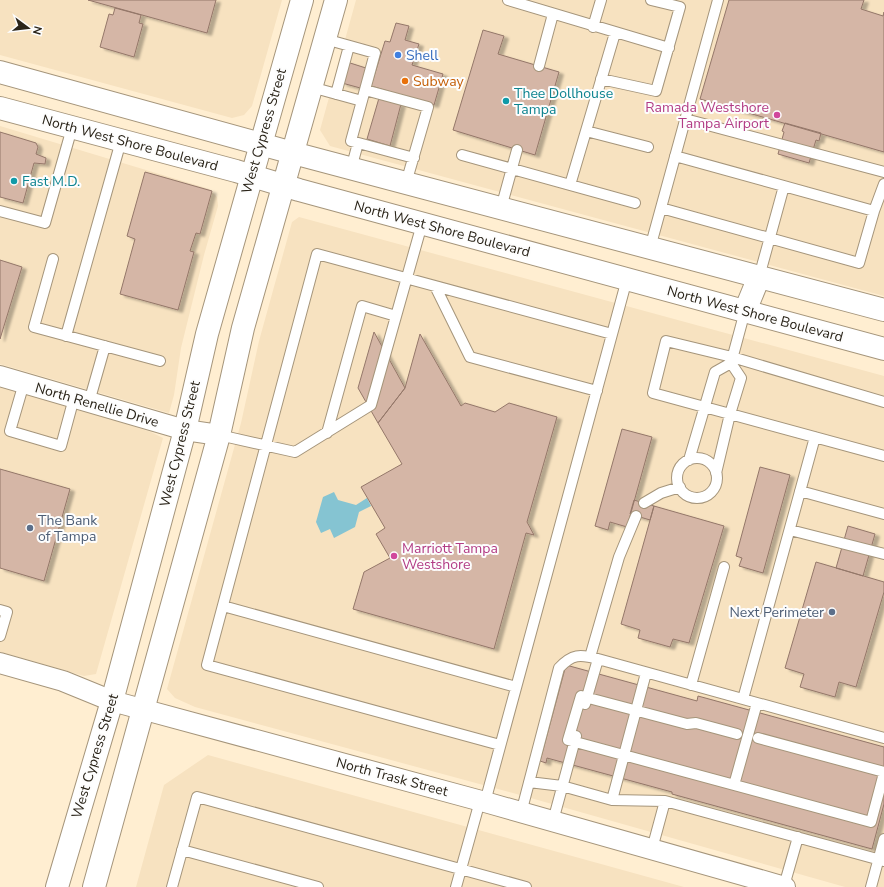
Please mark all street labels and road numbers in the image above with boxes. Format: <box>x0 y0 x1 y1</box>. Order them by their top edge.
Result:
street label: West Cypress Street <box>237 66 291 196</box>
street label: North West Shore Boulevard <box>40 110 220 176</box>
street label: North West Shore Boulevard <box>352 196 532 262</box>
street label: North West Shore Boulevard <box>665 281 845 347</box>
street label: North Renellie Drive <box>33 378 161 432</box>
street label: West Cypress Street <box>155 379 205 509</box>
street label: West Cypress Street <box>67 691 123 821</box>
street label: North Trask Street <box>334 753 450 801</box>

